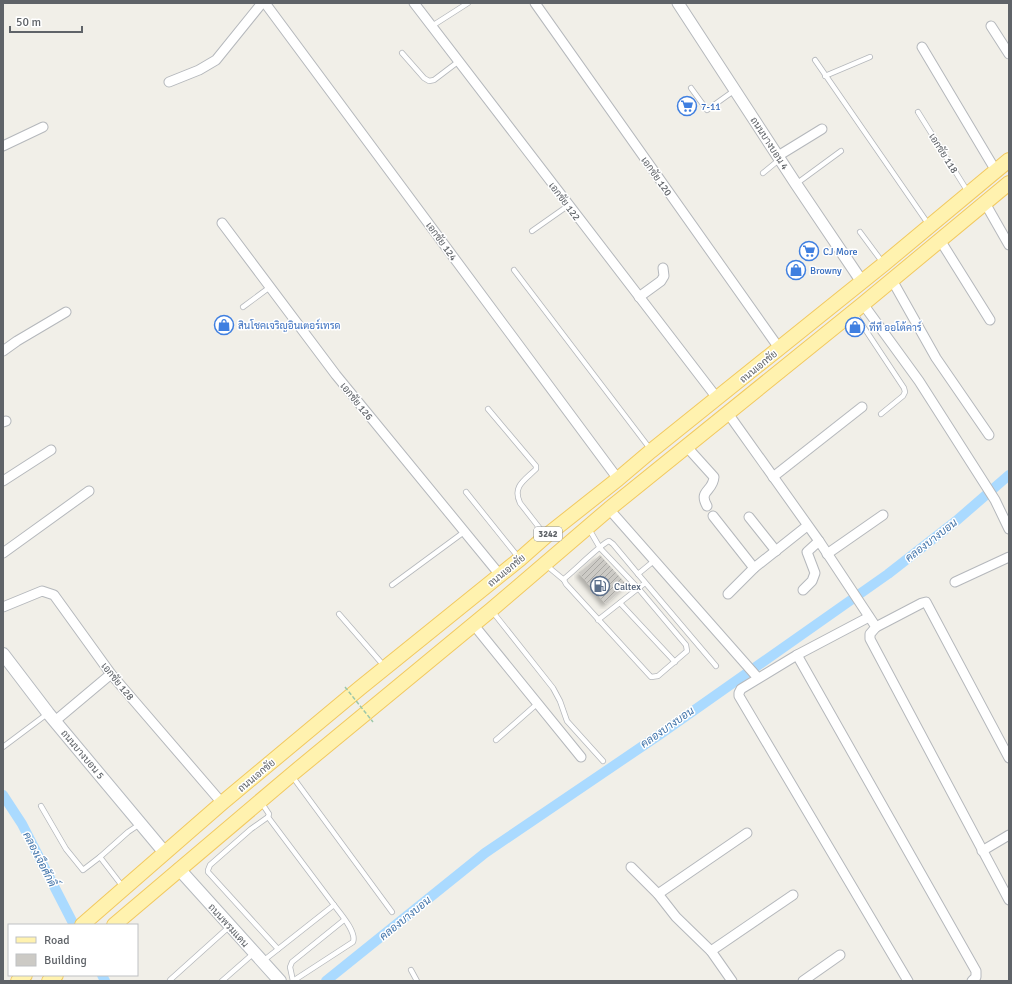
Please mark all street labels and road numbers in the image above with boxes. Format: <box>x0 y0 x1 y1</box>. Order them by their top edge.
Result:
street label: ถนนบางบอน 4 <box>748 115 791 173</box>
street label: เอกชัย 118 <box>926 131 961 176</box>
street label: เอกชัย 120 <box>638 154 675 198</box>
street label: เอกชัย 122 <box>546 179 583 223</box>
street label: เอกชัย 124 <box>423 219 460 264</box>
street label: ถนนเอกชัย <box>737 347 780 386</box>
street label: เอกชัย 126 <box>337 380 376 423</box>
road number: 3242 <box>534 527 562 541</box>
street label: ถนนเอกชัย <box>485 551 528 590</box>
street label: เอกชัย 128 <box>98 660 137 703</box>
street label: ถนนบางบอน 5 <box>58 728 106 782</box>
street label: ถนนเอกชัย <box>235 756 278 795</box>
street label: ถนนพรมแดน <box>205 901 251 950</box>

